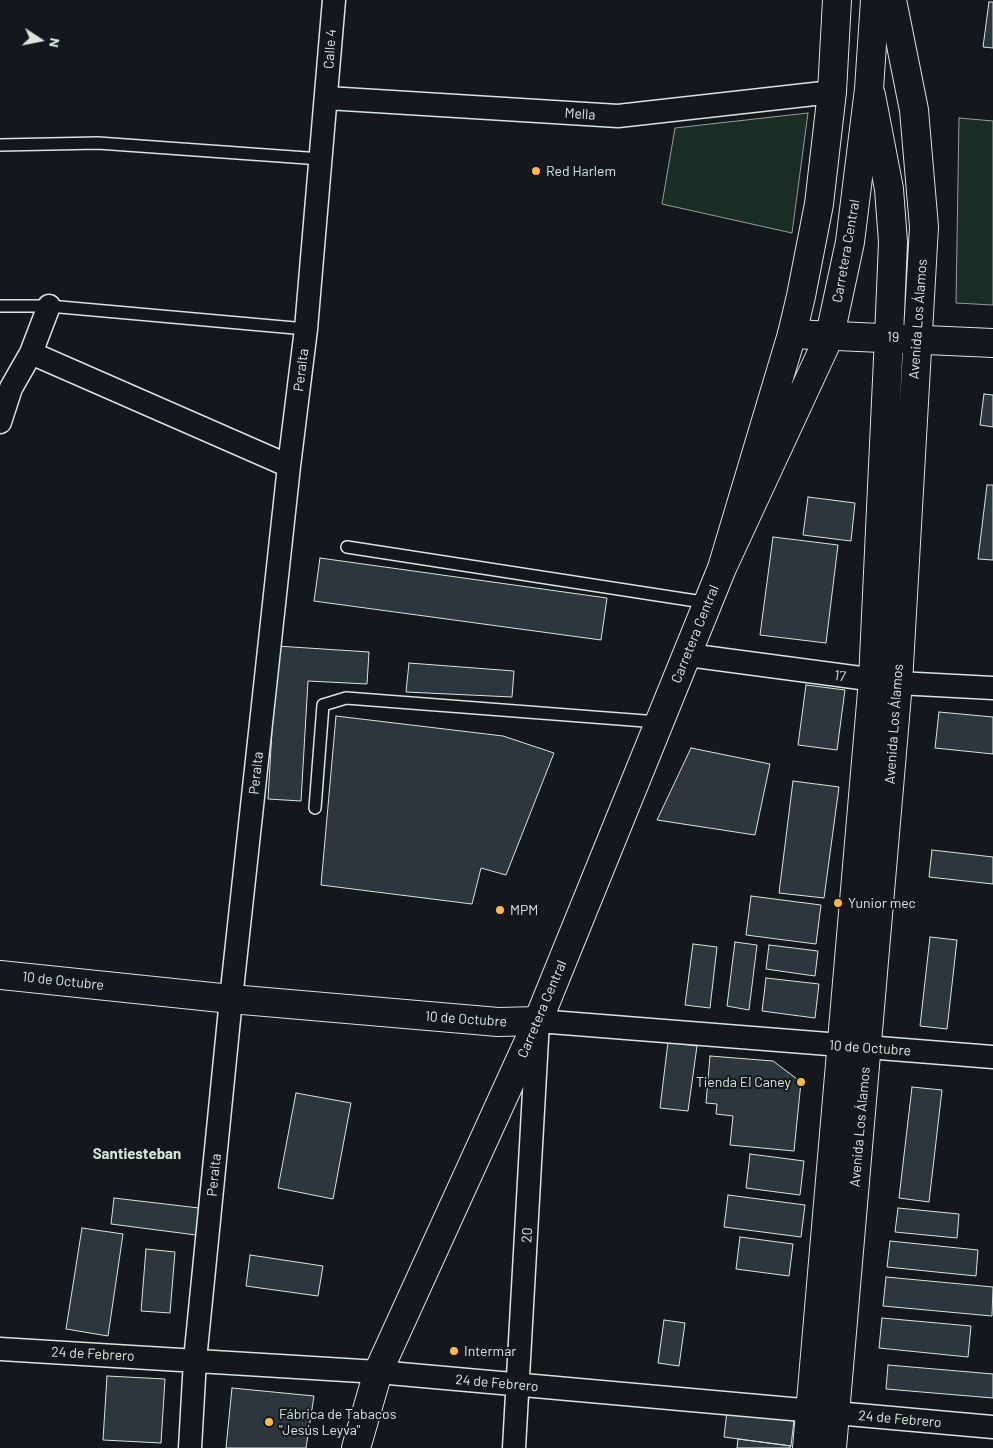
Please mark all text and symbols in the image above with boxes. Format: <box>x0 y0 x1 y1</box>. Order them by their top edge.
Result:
north arrow <box>15 15 65 65</box>
street label: Calle 4 <box>320 28 340 70</box>
text: N <box>46 37 64 49</box>
street label: Mella <box>564 105 596 123</box>
place label: Red Harlem <box>546 163 616 179</box>
marker: Red Harlem <box>530 165 542 177</box>
street label: Carretera Central <box>829 198 863 304</box>
street label: Avenida Los Álamos <box>905 258 931 380</box>
street label: 19 <box>887 328 899 346</box>
street label: Peralta <box>290 348 312 392</box>
street label: Carretera Central <box>668 582 722 686</box>
street label: Avenida Los Álamos <box>881 663 907 785</box>
street label: 17 <box>833 667 847 685</box>
street label: Peralta <box>245 751 267 795</box>
place label: Yunior mec <box>848 895 916 911</box>
marker: Yunior mec <box>832 897 844 909</box>
place label: MPM <box>510 902 538 918</box>
marker: MPM <box>494 904 506 916</box>
street label: Carretera Central <box>514 958 570 1060</box>
street label: 10 de Octubre <box>21 968 105 994</box>
street label: 10 de Octubre <box>424 1008 508 1030</box>
street label: 10 de Octubre <box>828 1037 912 1059</box>
street label: Avenida Los Álamos <box>846 1066 874 1188</box>
place label: Tienda El Caney <box>696 1074 791 1090</box>
marker: Tienda El Caney <box>795 1076 807 1088</box>
district label: Santiesteban <box>93 1145 181 1163</box>
street label: Peralta <box>203 1153 225 1197</box>
street label: 20 <box>518 1227 536 1243</box>
street label: 24 de Febrero <box>51 1343 135 1365</box>
place label: Intermar <box>464 1343 516 1359</box>
marker: Intermar <box>448 1345 460 1357</box>
street label: 24 de Febrero <box>455 1371 539 1395</box>
place label: Fábrica de Tabacos "Jesús Leyva" <box>279 1406 396 1438</box>
street label: 24 de Febrero <box>858 1407 942 1431</box>
marker: Fábrica de Tabacos "Jesús Leyva" <box>263 1416 275 1428</box>

